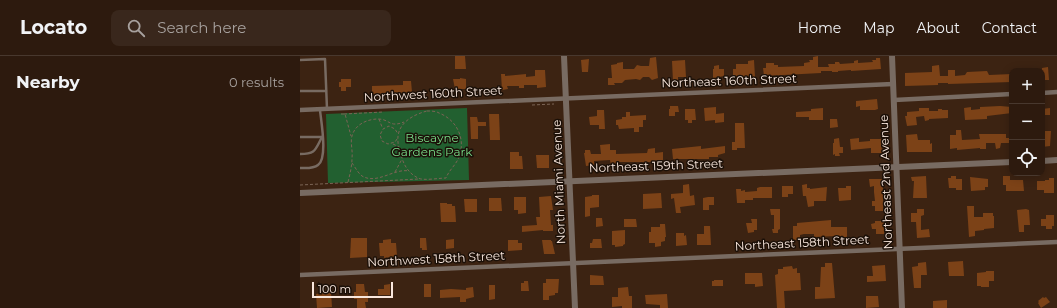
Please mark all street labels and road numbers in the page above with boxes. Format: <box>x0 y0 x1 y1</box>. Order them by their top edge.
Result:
street label: Northeast 160th Street <box>661 71 797 90</box>
street label: Northwest 160th Street <box>363 82 503 105</box>
street label: Northeast 2nd Avenue <box>876 114 895 250</box>
street label: North Miami Avenue <box>549 120 568 245</box>
street label: Northeast 159th Street <box>589 156 723 175</box>
street label: Northeast 158th Street <box>734 231 870 254</box>
street label: Northwest 158th Street <box>367 247 505 270</box>

